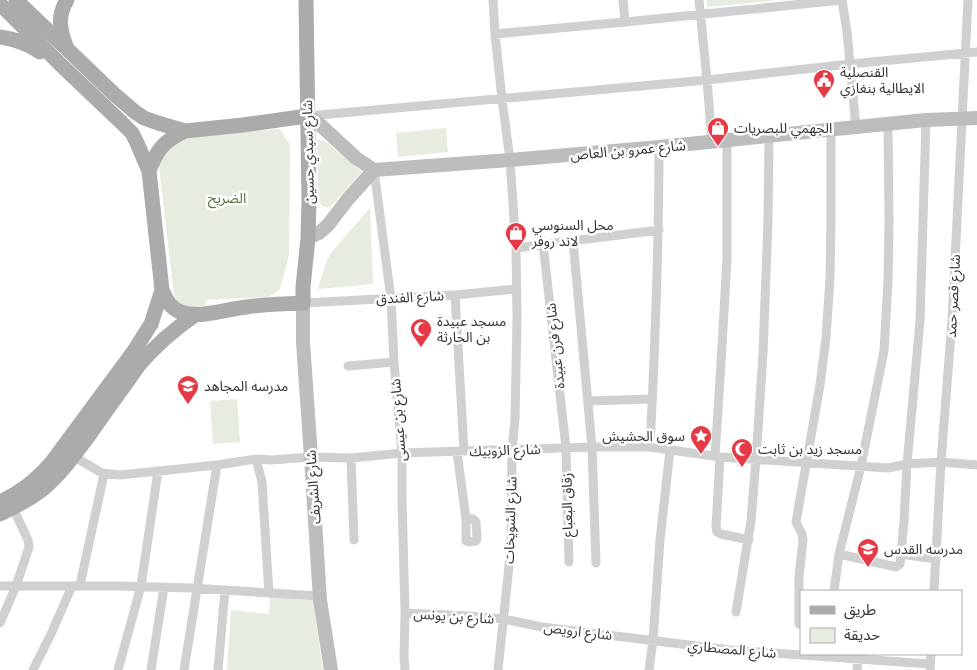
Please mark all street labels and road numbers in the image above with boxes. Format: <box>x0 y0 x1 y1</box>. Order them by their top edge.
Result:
street label: شارع سيدي حسين <box>297 100 320 204</box>
street label: شارع عمرو بن العاص <box>569 135 687 166</box>
street label: شارع قصر حمد <box>941 254 966 338</box>
street label: شارع الفندق <box>376 285 445 310</box>
street label: شارع فرن عبيدة <box>541 302 570 390</box>
street label: شارع بن عيسى <box>385 378 412 462</box>
street label: شارع الزوبيك <box>469 439 541 462</box>
street label: شارع الشريف <box>300 449 327 525</box>
street label: زقاق البعباع <box>556 473 579 537</box>
street label: شارع الشويخات <box>498 476 523 564</box>
street label: شارع بن يونس <box>413 603 495 630</box>
street label: شارع ارويص <box>543 617 613 646</box>
street label: شارع المصطاري <box>687 635 777 664</box>

